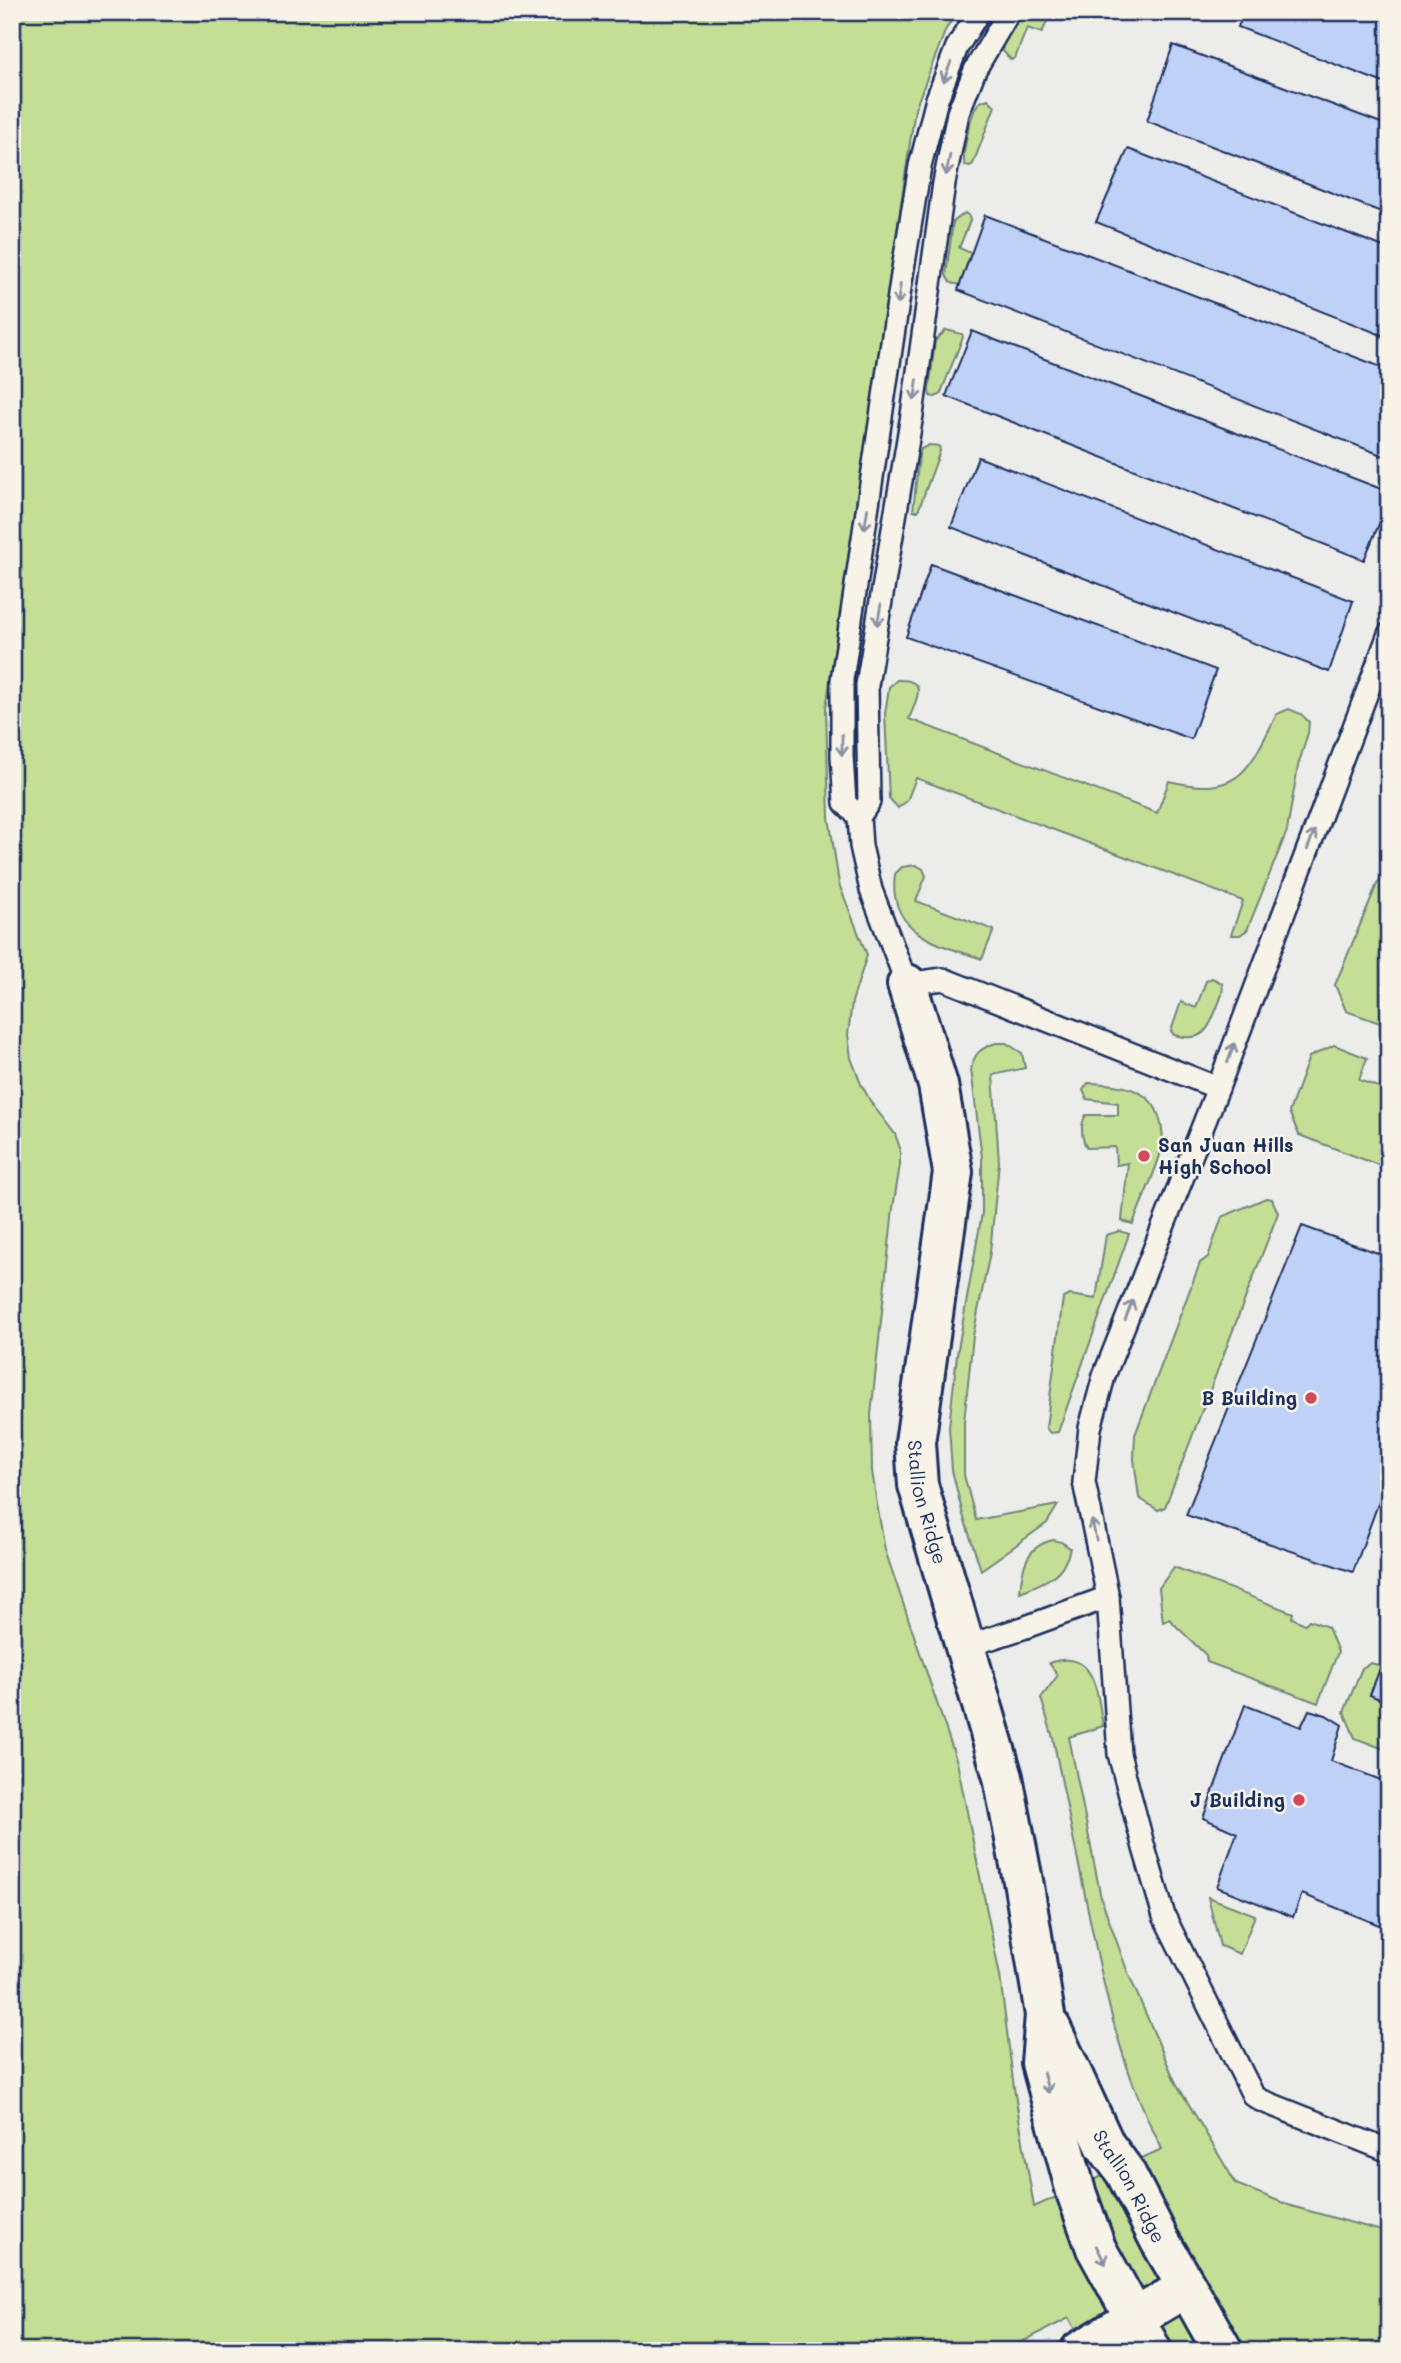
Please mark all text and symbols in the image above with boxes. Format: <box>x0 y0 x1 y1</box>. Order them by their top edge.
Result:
one-way arrow <box>940 61 953 83</box>
one-way arrow <box>940 153 954 176</box>
one-way arrow <box>892 282 905 305</box>
one-way arrow <box>909 378 922 401</box>
one-way arrow <box>859 507 872 530</box>
one-way arrow <box>872 603 885 626</box>
one-way arrow <box>835 733 849 756</box>
one-way arrow <box>1305 830 1318 852</box>
one-way arrow <box>1225 1043 1238 1065</box>
place label: San Juan Hills High School <box>1158 1132 1294 1179</box>
marker: San Juan Hills High School <box>1136 1148 1152 1164</box>
one-way arrow <box>1124 1300 1137 1322</box>
place label: B Building <box>1201 1385 1297 1410</box>
marker: B Building <box>1303 1390 1319 1406</box>
street label: Stallion Ridge <box>903 1439 953 1567</box>
one-way arrow <box>1087 1519 1100 1542</box>
place label: J Building <box>1190 1787 1285 1812</box>
marker: J Building <box>1291 1792 1307 1808</box>
one-way arrow <box>1041 2072 1054 2094</box>
street label: Stallion Ridge <box>1088 2126 1172 2247</box>
one-way arrow <box>1094 2244 1108 2265</box>

